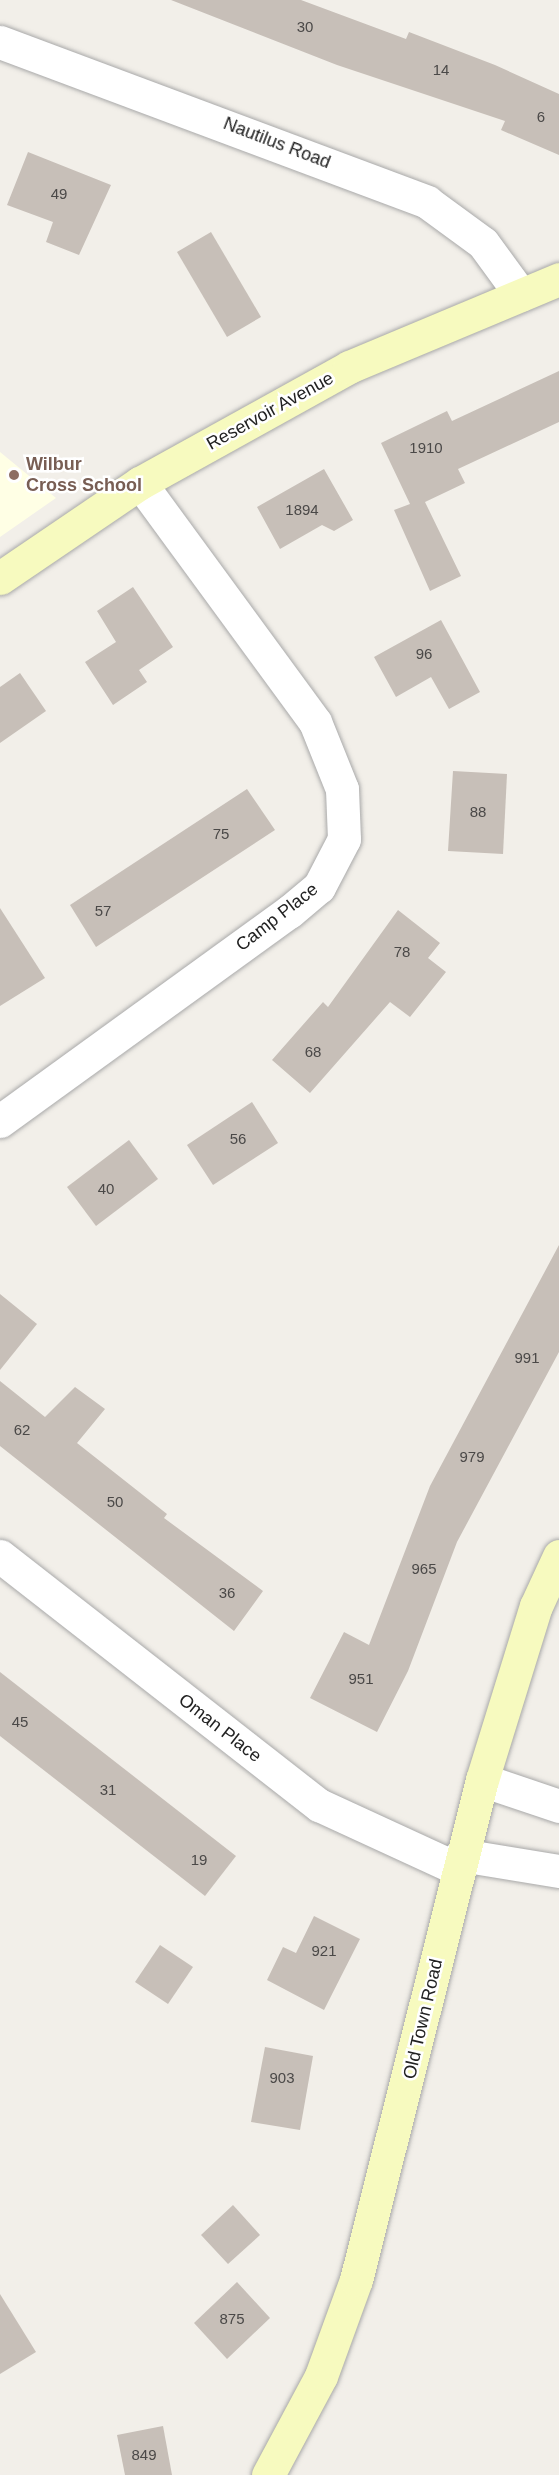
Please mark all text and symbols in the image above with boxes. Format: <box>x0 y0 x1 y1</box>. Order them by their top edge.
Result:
house number: 30 <box>297 18 313 36</box>
house number: 14 <box>433 61 449 79</box>
house number: 6 <box>537 108 545 126</box>
street label: Nautilus Road <box>220 113 334 173</box>
house number: 49 <box>51 185 67 203</box>
street label: Reservoir Avenue <box>202 367 338 455</box>
house number: 1910 <box>409 439 443 457</box>
place label: Wilbur Cross School <box>26 454 142 496</box>
marker: Wilbur Cross School <box>7 468 21 482</box>
house number: 1894 <box>285 501 319 519</box>
house number: 96 <box>416 645 432 663</box>
house number: 88 <box>470 803 486 821</box>
house number: 75 <box>213 825 229 843</box>
street label: Camp Place <box>232 878 322 956</box>
house number: 57 <box>95 902 111 920</box>
house number: 78 <box>394 943 410 961</box>
house number: 68 <box>305 1043 321 1061</box>
house number: 56 <box>230 1130 246 1148</box>
house number: 40 <box>98 1180 114 1198</box>
house number: 991 <box>514 1349 540 1367</box>
house number: 62 <box>14 1421 30 1439</box>
house number: 979 <box>459 1448 485 1466</box>
house number: 50 <box>107 1493 123 1511</box>
house number: 965 <box>411 1560 437 1578</box>
house number: 36 <box>219 1584 235 1602</box>
house number: 951 <box>348 1670 374 1688</box>
street label: Oman Place <box>174 1689 266 1767</box>
house number: 45 <box>12 1713 28 1731</box>
house number: 31 <box>100 1781 116 1799</box>
house number: 19 <box>191 1851 207 1869</box>
house number: 921 <box>311 1942 337 1960</box>
street label: Old Town Road <box>399 1957 447 2081</box>
house number: 903 <box>269 2069 295 2087</box>
house number: 875 <box>219 2310 245 2328</box>
house number: 849 <box>131 2446 157 2464</box>

